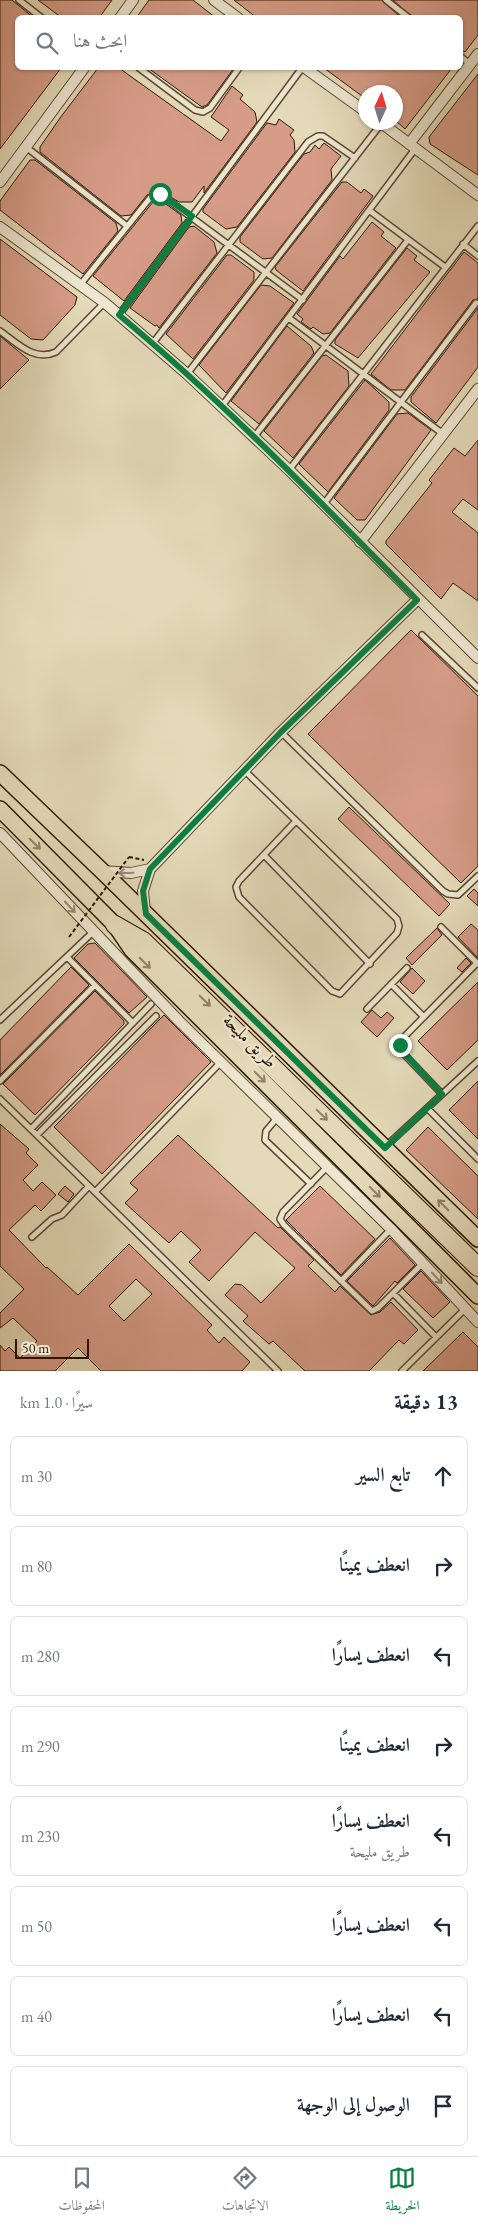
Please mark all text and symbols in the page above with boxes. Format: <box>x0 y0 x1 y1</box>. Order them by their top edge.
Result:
search box <box>15 15 463 70</box>
text: ابحث هنا <box>73 28 127 53</box>
icon: search <box>33 29 61 57</box>
north arrow <box>358 85 403 130</box>
route start <box>149 183 172 206</box>
one-way arrow <box>28 837 40 849</box>
one-way arrow <box>119 868 135 877</box>
one-way arrow <box>64 900 76 913</box>
one-way arrow <box>138 956 150 968</box>
one-way arrow <box>199 995 212 1007</box>
street label: طريق مليحة <box>218 1009 282 1073</box>
route end <box>389 1034 412 1057</box>
one-way arrow <box>253 1071 265 1083</box>
one-way arrow <box>316 1108 328 1121</box>
one-way arrow <box>368 1186 381 1198</box>
one-way arrow <box>437 1199 449 1211</box>
one-way arrow <box>431 1271 443 1284</box>
scale bar <box>15 1336 89 1359</box>
text: 50 m <box>22 1339 49 1357</box>
text: 13 دقيقة <box>394 1388 458 1415</box>
text: سيرًا · 1.0 km <box>20 1392 93 1413</box>
text: تابع السير <box>356 1462 410 1487</box>
icon: ahead <box>429 1462 457 1490</box>
text: 30 m <box>21 1466 52 1487</box>
text: انعطف يمينًا <box>339 1552 410 1577</box>
icon: right <box>429 1552 457 1580</box>
text: 80 m <box>21 1556 52 1577</box>
text: انعطف يسارًا <box>332 1642 410 1667</box>
icon: left <box>429 1642 457 1670</box>
text: 280 m <box>21 1646 60 1667</box>
text: انعطف يمينًا <box>339 1732 410 1757</box>
icon: right <box>429 1732 457 1760</box>
text: 290 m <box>21 1736 60 1757</box>
text: انعطف يسارًا <box>332 1808 410 1833</box>
icon: left <box>429 1822 457 1850</box>
text: 230 m <box>21 1826 60 1847</box>
text: طريق مليحة <box>350 1841 410 1862</box>
text: انعطف يسارًا <box>332 1912 410 1937</box>
icon: left <box>429 1912 457 1940</box>
text: 50 m <box>21 1916 52 1937</box>
text: انعطف يسارًا <box>332 2002 410 2027</box>
icon: left <box>429 2002 457 2030</box>
text: 40 m <box>21 2006 52 2027</box>
text: الوصول إلى الوجهة <box>297 2092 410 2117</box>
icon: arrive <box>429 2092 457 2120</box>
tab: المحفوظات <box>59 2164 105 2219</box>
tab: الاتجاهات <box>222 2164 268 2219</box>
tab: الخريطة <box>385 2164 420 2219</box>

